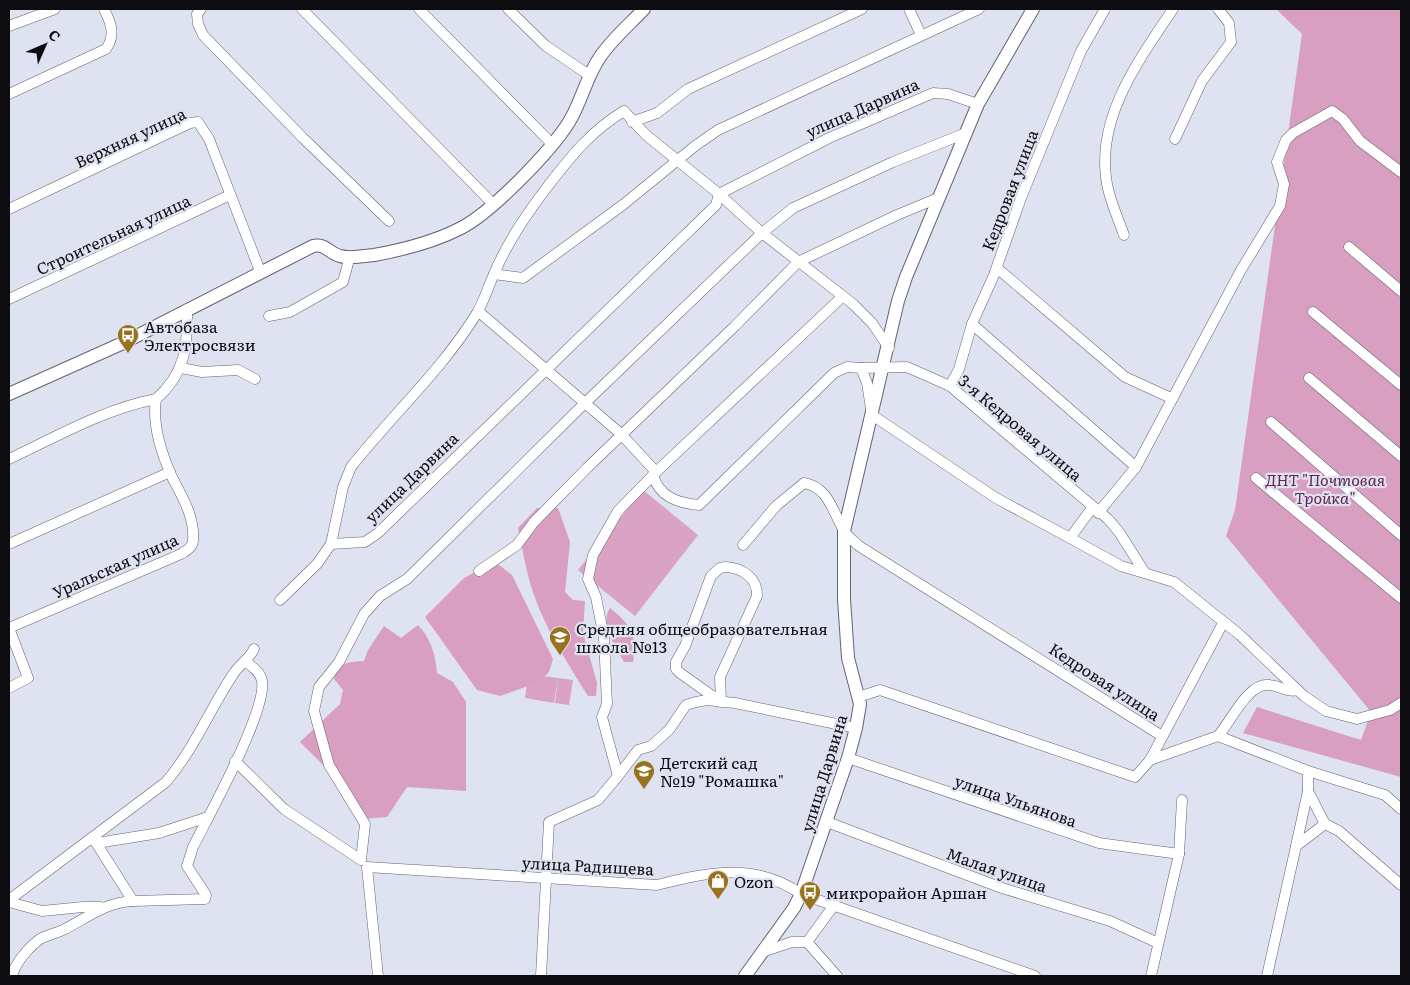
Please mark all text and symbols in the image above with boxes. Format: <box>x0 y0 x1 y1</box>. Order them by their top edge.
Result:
north arrow <box>20 20 70 70</box>
text: С <box>44 25 66 46</box>
street label: улица Дарвина <box>801 71 923 143</box>
street label: Верхняя улица <box>71 101 190 173</box>
street label: Кедровая улица <box>975 126 1043 254</box>
street label: Строительная улица <box>32 187 194 280</box>
place label: Автобаза Электросвязи <box>144 314 256 356</box>
bus stop icon: Автобаза Электросвязи <box>116 323 140 354</box>
street label: 3-я Кедровая улица <box>954 368 1088 486</box>
street label: улица Дарвина <box>359 426 463 528</box>
park label: ДНТ "Почтовая Тройка" <box>1265 467 1386 509</box>
street label: Уральская улица <box>48 526 182 603</box>
place label: Средняя общеобразовательная школа №13 <box>576 616 828 658</box>
school or university icon: Средняя общеобразовательная школа №13 <box>548 625 572 656</box>
street label: Кедровая улица <box>1045 636 1166 726</box>
street label: улица Дарвина <box>794 711 852 835</box>
place label: Детский сад №19 "Ромашка" <box>660 750 784 792</box>
school or university icon: Детский сад №19 "Ромашка" <box>632 759 656 790</box>
street label: улица Ульянова <box>952 768 1081 832</box>
street label: Малая улица <box>943 841 1051 898</box>
street label: улица Радищева <box>521 850 655 880</box>
shop icon: Ozon <box>706 869 730 900</box>
place label: Ozon <box>734 869 774 893</box>
bus stop icon: микрорайон Аршан <box>798 880 822 911</box>
place label: микрорайон Аршан <box>826 880 987 904</box>

